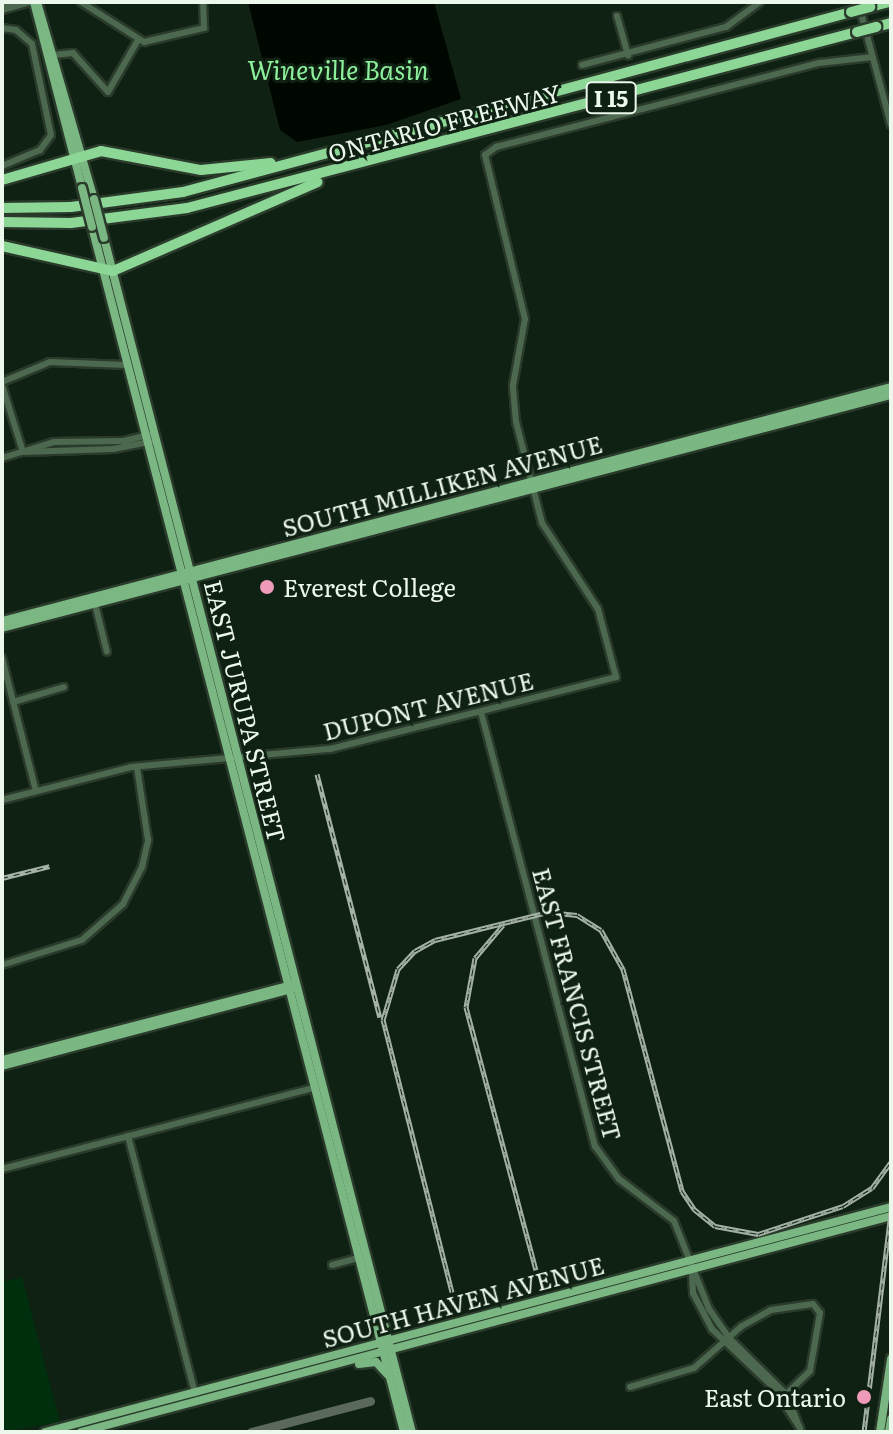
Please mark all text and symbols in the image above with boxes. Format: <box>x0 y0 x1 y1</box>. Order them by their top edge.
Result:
water label: Wineville Basin <box>247 53 429 85</box>
street label: ONTARIO FREEWAY <box>324 77 564 167</box>
road number: I 15 <box>585 80 637 116</box>
street label: SOUTH MILLIKEN AVENUE <box>279 428 605 542</box>
place label: Everest College <box>283 573 456 601</box>
street label: EAST JURUPA STREET <box>199 577 293 845</box>
marker: Everest College <box>258 578 276 596</box>
street label: DUPONT AVENUE <box>320 665 536 745</box>
street label: EAST FRANCIS STREET <box>528 864 628 1144</box>
street label: SOUTH HAVEN AVENUE <box>319 1250 607 1352</box>
place label: East Ontario <box>704 1383 846 1411</box>
marker: East Ontario <box>853 1386 875 1408</box>

